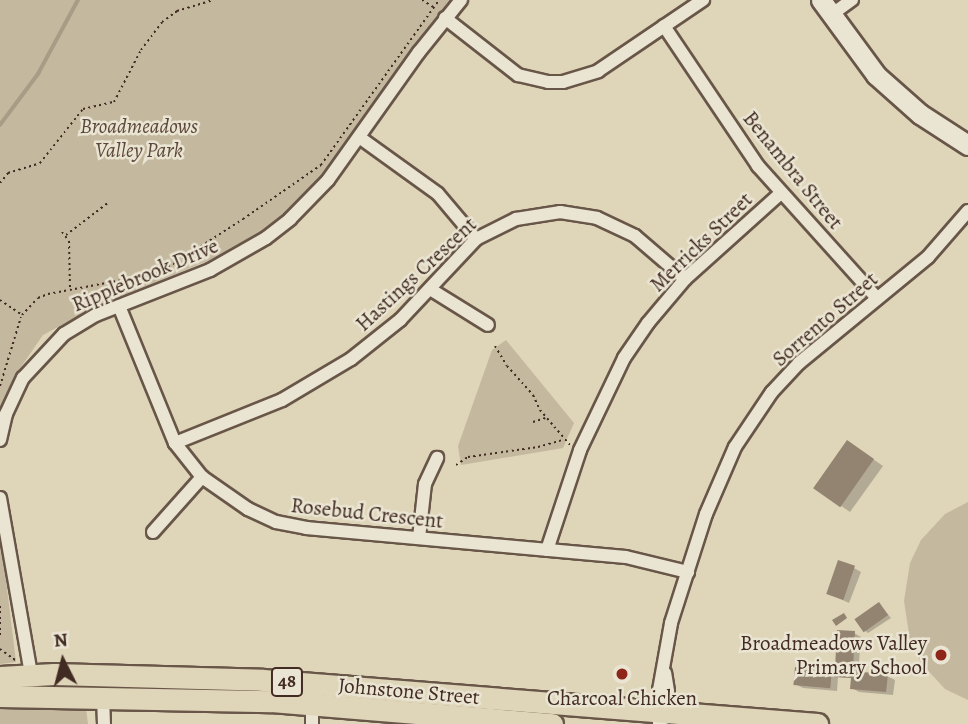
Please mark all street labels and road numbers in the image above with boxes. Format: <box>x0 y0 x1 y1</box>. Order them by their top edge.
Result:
street label: Benambra Street <box>738 106 848 234</box>
street label: Merricks Street <box>645 187 757 297</box>
street label: Hastings Crescent <box>350 212 482 336</box>
street label: Ripplebrook Drive <box>68 233 222 317</box>
street label: Sorrento Street <box>767 266 883 372</box>
street label: Rosebud Crescent <box>290 492 444 534</box>
road number: 48 <box>270 666 304 698</box>
street label: Johnstone Street <box>337 672 481 710</box>

